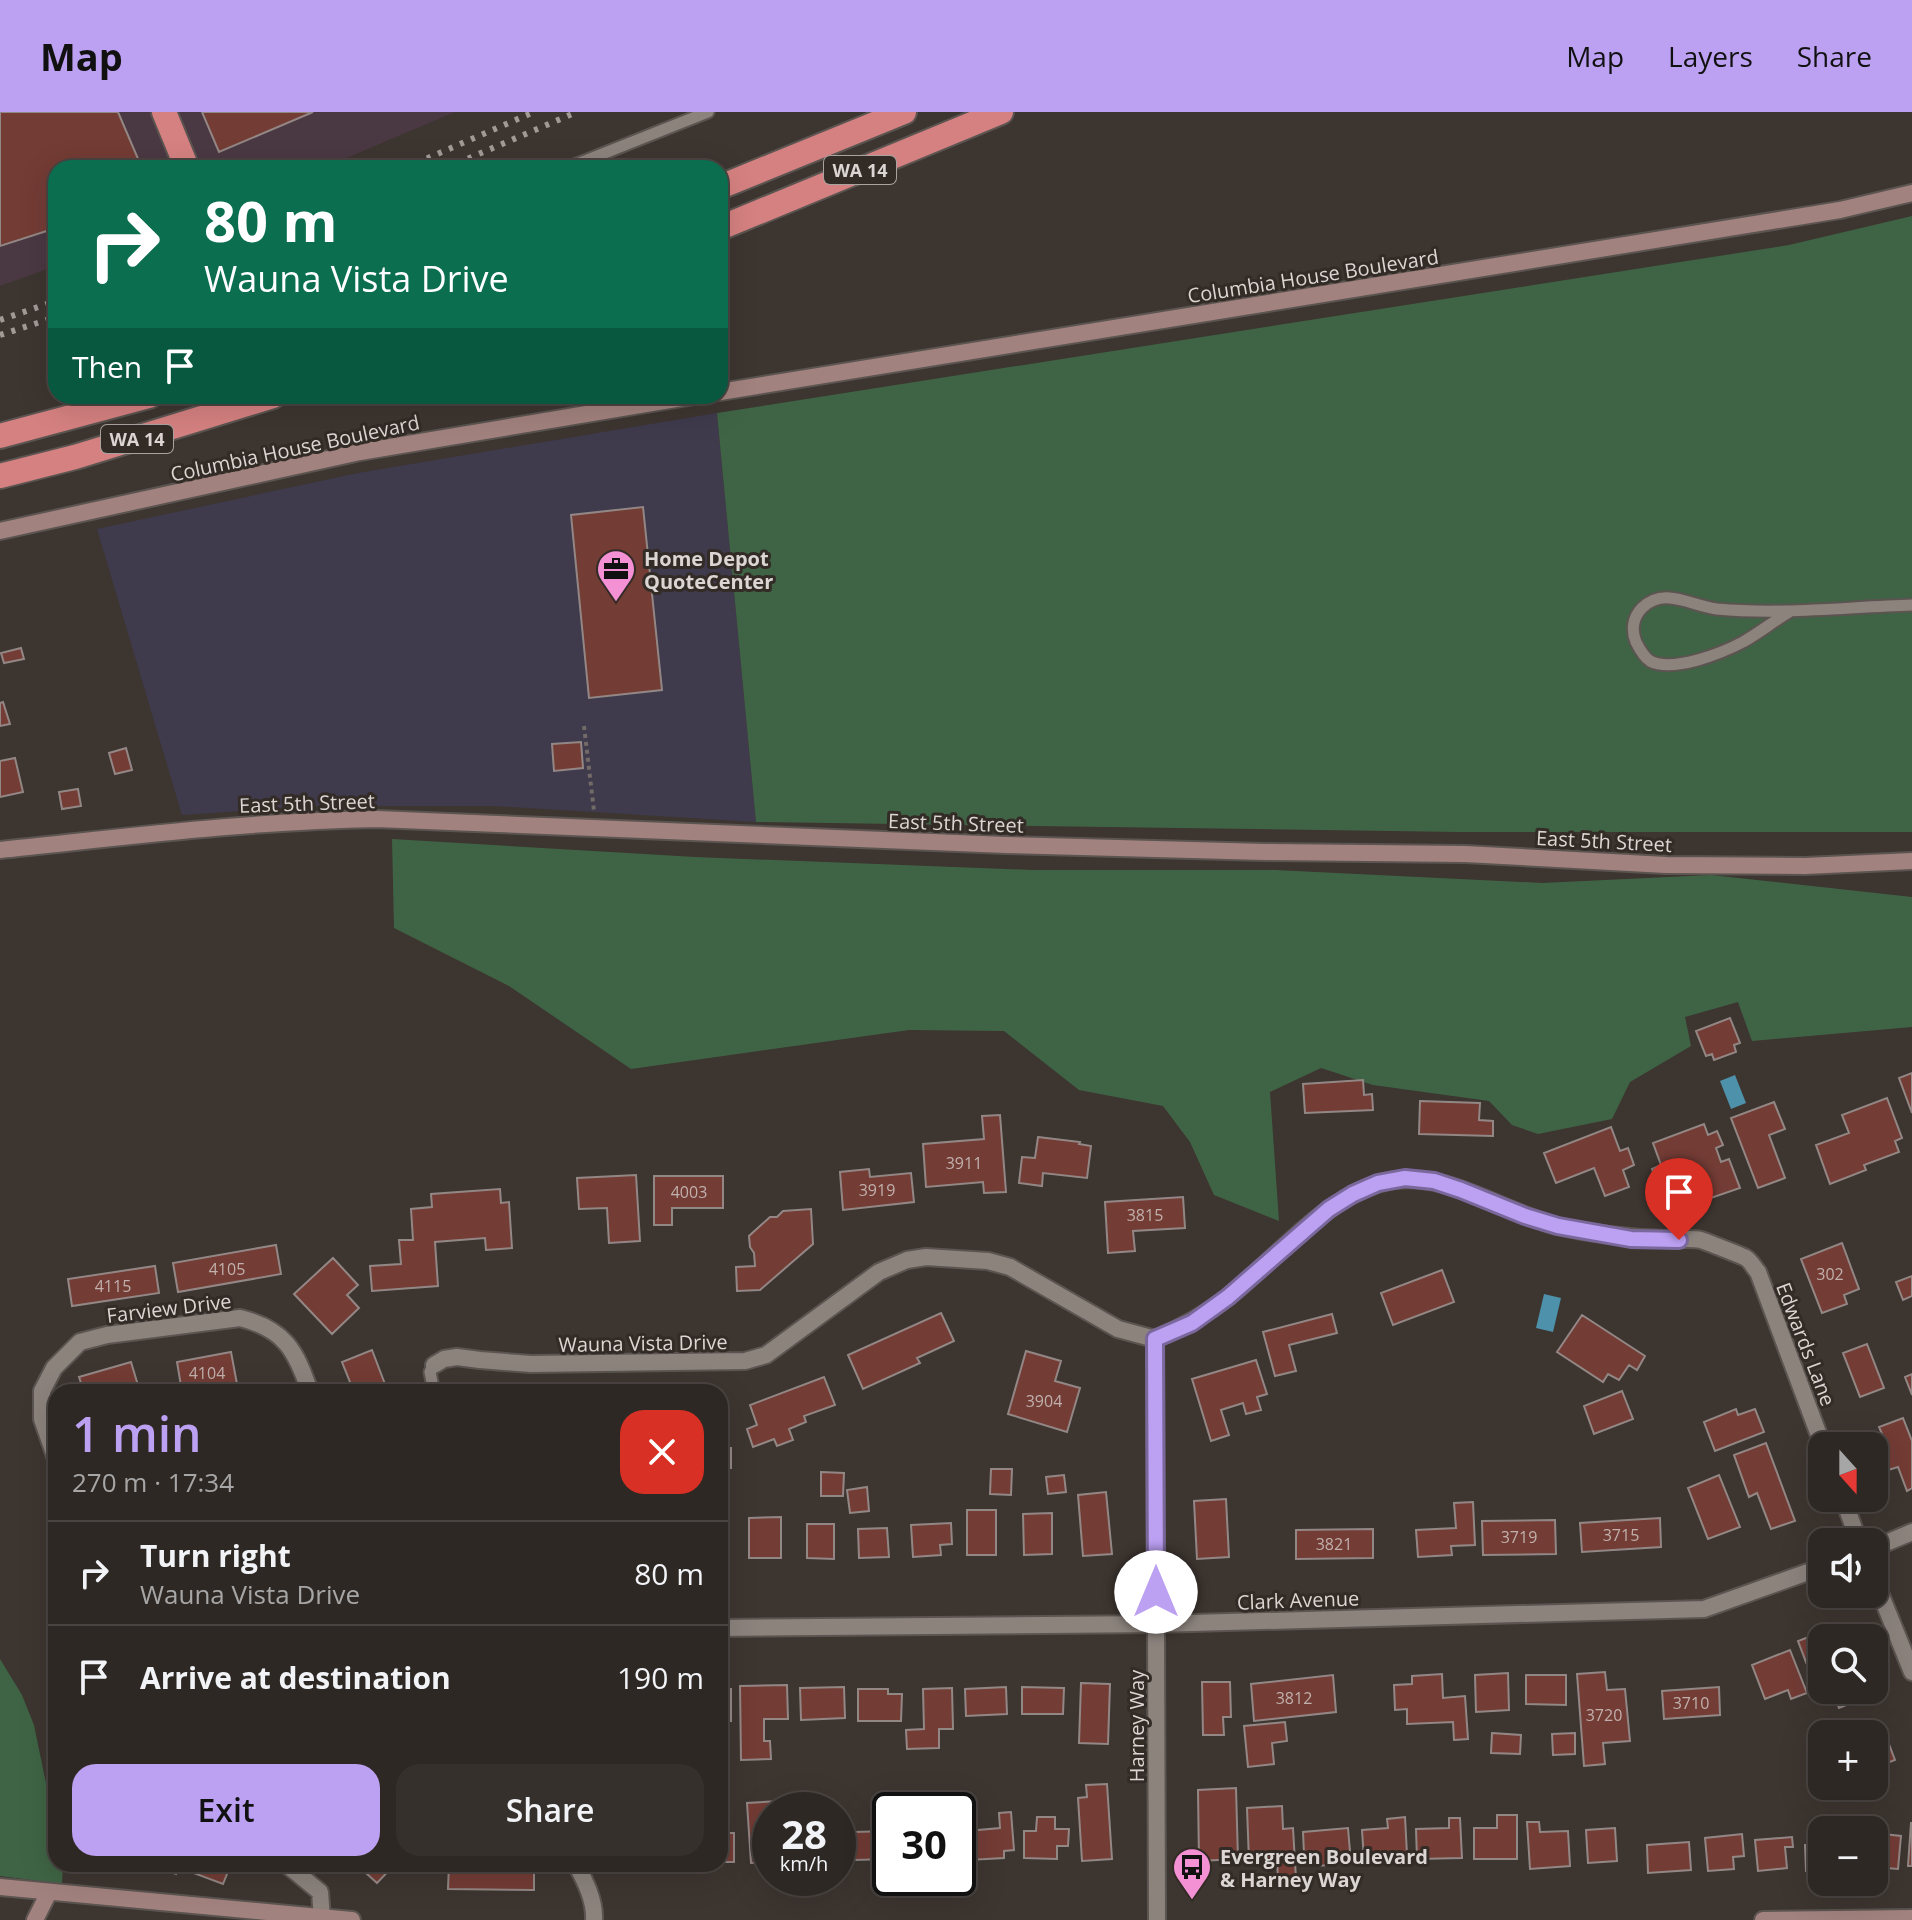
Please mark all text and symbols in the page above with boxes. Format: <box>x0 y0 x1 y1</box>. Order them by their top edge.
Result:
text: Map <box>40 30 123 82</box>
text: Map <box>1566 37 1624 75</box>
text: Layers <box>1668 37 1753 75</box>
text: Share <box>1797 37 1872 75</box>
road number: WA 14 <box>824 156 896 184</box>
text: 80 m <box>204 182 338 258</box>
icon: right <box>72 192 176 296</box>
street label: Columbia House Boulevard <box>1185 243 1441 309</box>
text: Wauna Vista Drive <box>204 254 509 303</box>
icon: arrive <box>158 344 202 388</box>
text: Then <box>72 346 142 387</box>
street label: Columbia House Boulevard <box>168 408 422 488</box>
road number: WA 14 <box>101 425 173 453</box>
place label: Home Depot QuoteCenter <box>644 545 773 595</box>
office icon: Home Depot QuoteCenter <box>595 548 637 603</box>
street label: East 5th Street <box>239 787 375 819</box>
street label: East 5th Street <box>888 807 1024 839</box>
street label: East 5th Street <box>1535 824 1673 858</box>
house number: 3911 <box>946 1152 982 1174</box>
pin <box>1645 1158 1713 1240</box>
icon: arrive <box>1657 1170 1701 1214</box>
house number: 3919 <box>859 1179 895 1201</box>
house number: 4003 <box>671 1181 707 1203</box>
house number: 3815 <box>1127 1204 1163 1226</box>
house number: 4105 <box>209 1258 245 1280</box>
house number: 302 <box>1816 1263 1844 1285</box>
house number: 4115 <box>95 1275 131 1297</box>
street label: Edwards Lane <box>1770 1278 1842 1410</box>
street label: Farview Drive <box>105 1287 233 1329</box>
street label: Wauna Vista Drive <box>558 1328 728 1358</box>
house number: 4104 <box>189 1362 225 1384</box>
house number: 3904 <box>1026 1390 1062 1412</box>
text: 1 min <box>72 1401 202 1466</box>
button: close <box>620 1410 704 1494</box>
north arrow <box>1808 1432 1888 1512</box>
map controls <box>1808 1432 1888 1896</box>
text: 270 m · 17:34 <box>72 1464 234 1500</box>
house number: 3715 <box>1603 1524 1639 1546</box>
house number: 3719 <box>1501 1526 1537 1548</box>
button: sound <box>1808 1528 1888 1608</box>
house number: 3821 <box>1316 1533 1352 1555</box>
text: Turn right <box>140 1535 291 1576</box>
position arrow <box>1114 1550 1198 1634</box>
icon: right <box>72 1551 116 1595</box>
text: 80 m <box>634 1553 704 1594</box>
text: Wauna Vista Drive <box>140 1576 360 1612</box>
street label: Clark Avenue <box>1236 1584 1360 1616</box>
button: search <box>1808 1624 1888 1704</box>
icon: arrive <box>72 1655 116 1699</box>
text: Arrive at destination <box>140 1657 451 1698</box>
text: 190 m <box>617 1657 704 1698</box>
street label: Harney Way <box>1123 1669 1150 1782</box>
house number: 3812 <box>1276 1687 1312 1709</box>
house number: 3710 <box>1673 1692 1709 1714</box>
house number: 3720 <box>1586 1704 1622 1726</box>
button: + <box>1808 1720 1888 1800</box>
button: Exit <box>72 1764 380 1856</box>
button: Share <box>396 1764 704 1856</box>
speed limit sign: 30 <box>872 1792 976 1896</box>
text: 28 <box>781 1806 827 1861</box>
button: − <box>1808 1816 1888 1896</box>
place label: Evergreen Boulevard & Harney Way <box>1220 1843 1428 1893</box>
bus stop icon: Evergreen Boulevard & Harney Way <box>1171 1846 1213 1901</box>
text: km/h <box>780 1850 828 1877</box>

